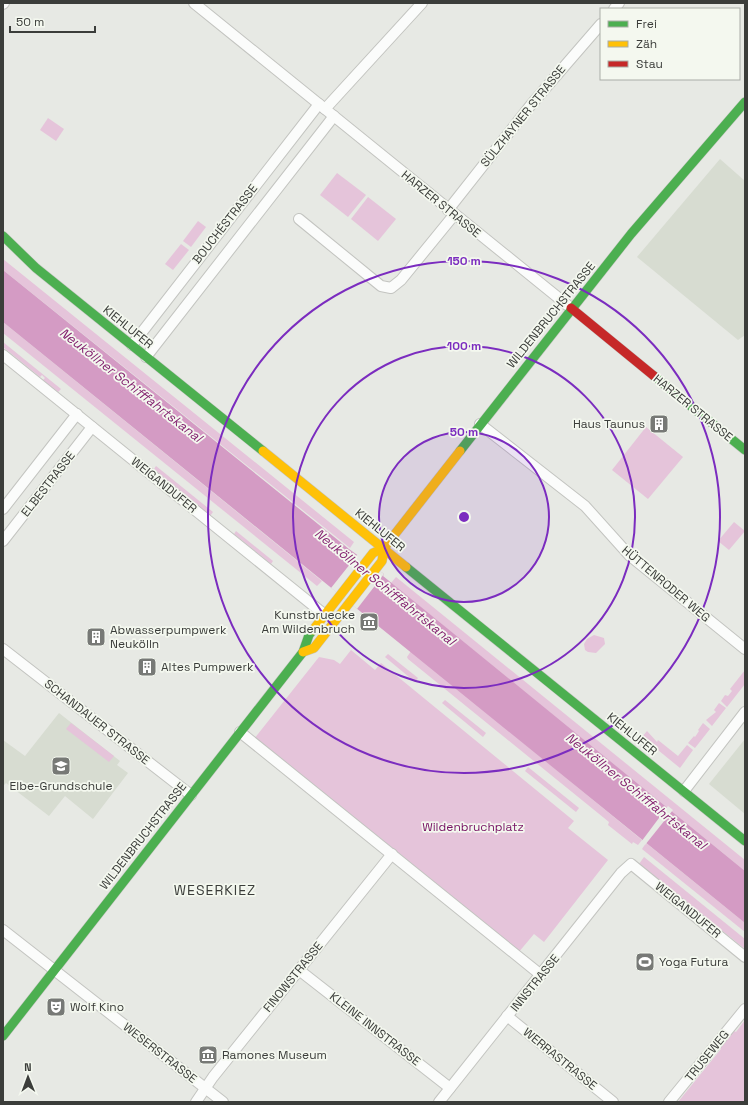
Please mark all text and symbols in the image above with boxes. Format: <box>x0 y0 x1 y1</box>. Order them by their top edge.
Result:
scale bar <box>10 8 95 34</box>
legend <box>600 8 740 80</box>
text: 50 m <box>16 14 44 30</box>
text: Frei <box>636 16 657 32</box>
text: Zäh <box>636 36 657 52</box>
text: Stau <box>636 56 663 72</box>
street label: SÜLZHAYNER STRASSE <box>477 62 569 170</box>
street label: HARZER STRASSE <box>398 167 484 241</box>
street label: BOUCHÉSTRASSE <box>189 181 261 267</box>
text: 150 m <box>447 253 481 269</box>
street label: WILDENBRUCHSTRASSE <box>503 258 599 371</box>
street label: KIEHLUFER <box>100 302 156 352</box>
water label: Neuköllner Schifffahrtskanal <box>56 324 207 447</box>
text: 100 m <box>447 338 481 354</box>
street label: HARZER STRASSE <box>650 371 736 445</box>
building icon: Haus Taunus <box>648 413 670 435</box>
place label: Haus Taunus <box>573 416 645 432</box>
text: 50 m <box>450 424 478 440</box>
street label: ELBESTRASSE <box>17 448 79 520</box>
street label: WEIGANDUFER <box>128 453 200 517</box>
street label: KIEHLUFER <box>352 505 408 555</box>
centre of rings <box>457 510 471 524</box>
water label: Neuköllner Schifffahrtskanal <box>311 525 460 650</box>
street label: HÜTTENRODER WEG <box>619 542 714 626</box>
place label: Kunstbruecke Am Wildenbruch <box>261 607 355 637</box>
museum icon: Kunstbruecke Am Wildenbruch <box>358 611 380 633</box>
place label: Abwasserpumpwerk Neukölln <box>110 622 227 652</box>
building icon: Abwasserpumpwerk Neukölln <box>85 626 107 648</box>
building icon: Altes Pumpwerk <box>136 656 158 678</box>
place label: Altes Pumpwerk <box>161 659 254 675</box>
street label: SCHANDAUER STRASSE <box>41 676 153 768</box>
street label: KIEHLUFER <box>604 709 660 759</box>
water label: Neuköllner Schifffahrtskanal <box>562 729 711 854</box>
school or university icon: Elbe-Grundschule <box>50 755 72 777</box>
place label: Elbe-Grundschule <box>9 778 113 794</box>
street label: WILDENBRUCHSTRASSE <box>96 779 190 893</box>
park label: Wildenbruchplatz <box>422 819 524 835</box>
street label: WEIGANDUFER <box>652 878 724 942</box>
district label: WESERKIEZ <box>174 881 256 899</box>
street label: FINOWSTRASSE <box>260 938 327 1016</box>
street label: INNSTRASSE <box>507 951 563 1015</box>
sports icon: Yoga Futura <box>634 951 656 973</box>
place label: Yoga Futura <box>659 954 728 970</box>
street label: KLEINE INNSTRASSE <box>326 989 424 1070</box>
theatre icon: Wolf Kino <box>45 996 67 1018</box>
place label: Wolf Kino <box>70 999 124 1015</box>
street label: WESERSTRASSE <box>120 1019 200 1087</box>
street label: WERRASTRASSE <box>520 1024 600 1094</box>
street label: TRUSEWEG <box>681 1027 733 1085</box>
museum icon: Ramones Museum <box>197 1044 219 1066</box>
place label: Ramones Museum <box>222 1047 327 1063</box>
north arrow <box>8 1057 48 1097</box>
text: N <box>24 1060 32 1074</box>

